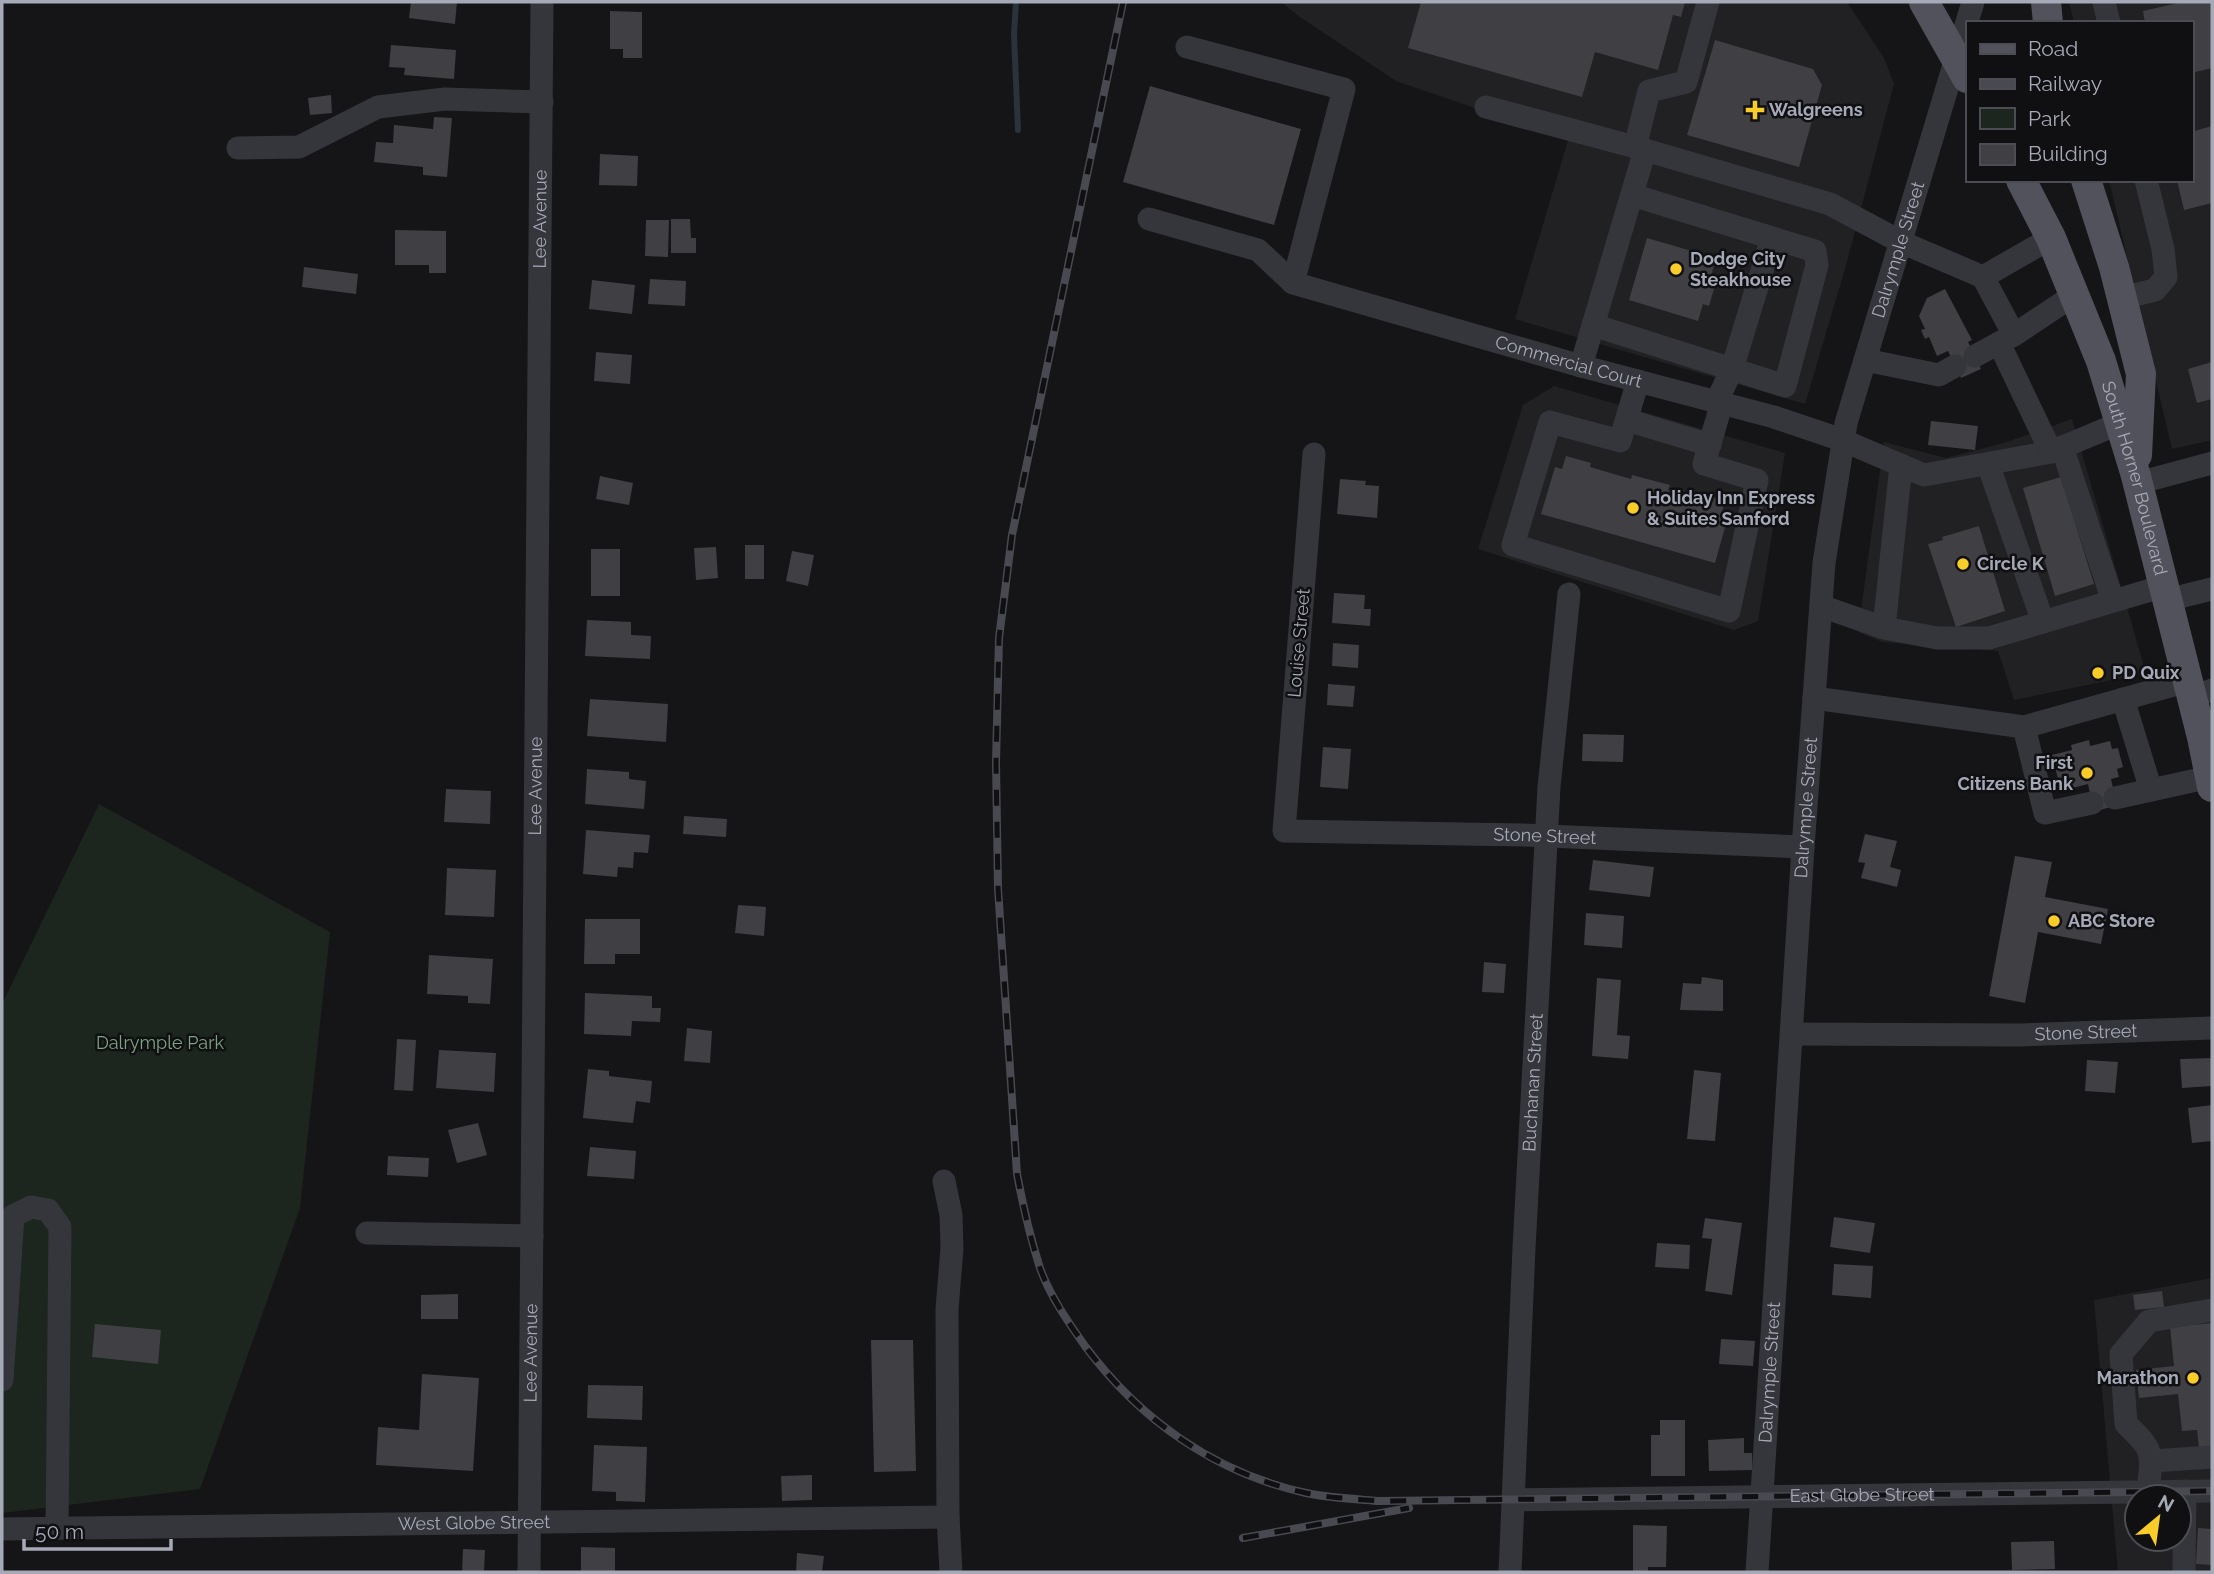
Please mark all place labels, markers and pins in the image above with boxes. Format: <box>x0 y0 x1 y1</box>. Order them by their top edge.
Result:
place label: Walgreens <box>1769 99 1863 120</box>
marker: Walgreens <box>1747 102 1763 118</box>
place label: Dodge City Steakhouse <box>1690 248 1792 290</box>
marker: Dodge City Steakhouse <box>1668 261 1684 277</box>
place label: Holiday Inn Express & Suites Sanford <box>1647 487 1815 529</box>
marker: Holiday Inn Express & Suites Sanford <box>1625 500 1641 516</box>
place label: Circle K <box>1977 553 2045 574</box>
marker: Circle K <box>1955 556 1971 572</box>
place label: PD Quix <box>2112 662 2180 683</box>
marker: PD Quix <box>2090 665 2106 681</box>
place label: First Citizens Bank <box>1957 752 2074 794</box>
marker: First Citizens Bank <box>2079 765 2095 781</box>
place label: ABC Store <box>2068 910 2155 931</box>
marker: ABC Store <box>2046 913 2062 929</box>
place label: Marathon <box>2096 1367 2179 1388</box>
marker: Marathon <box>2185 1370 2201 1386</box>

